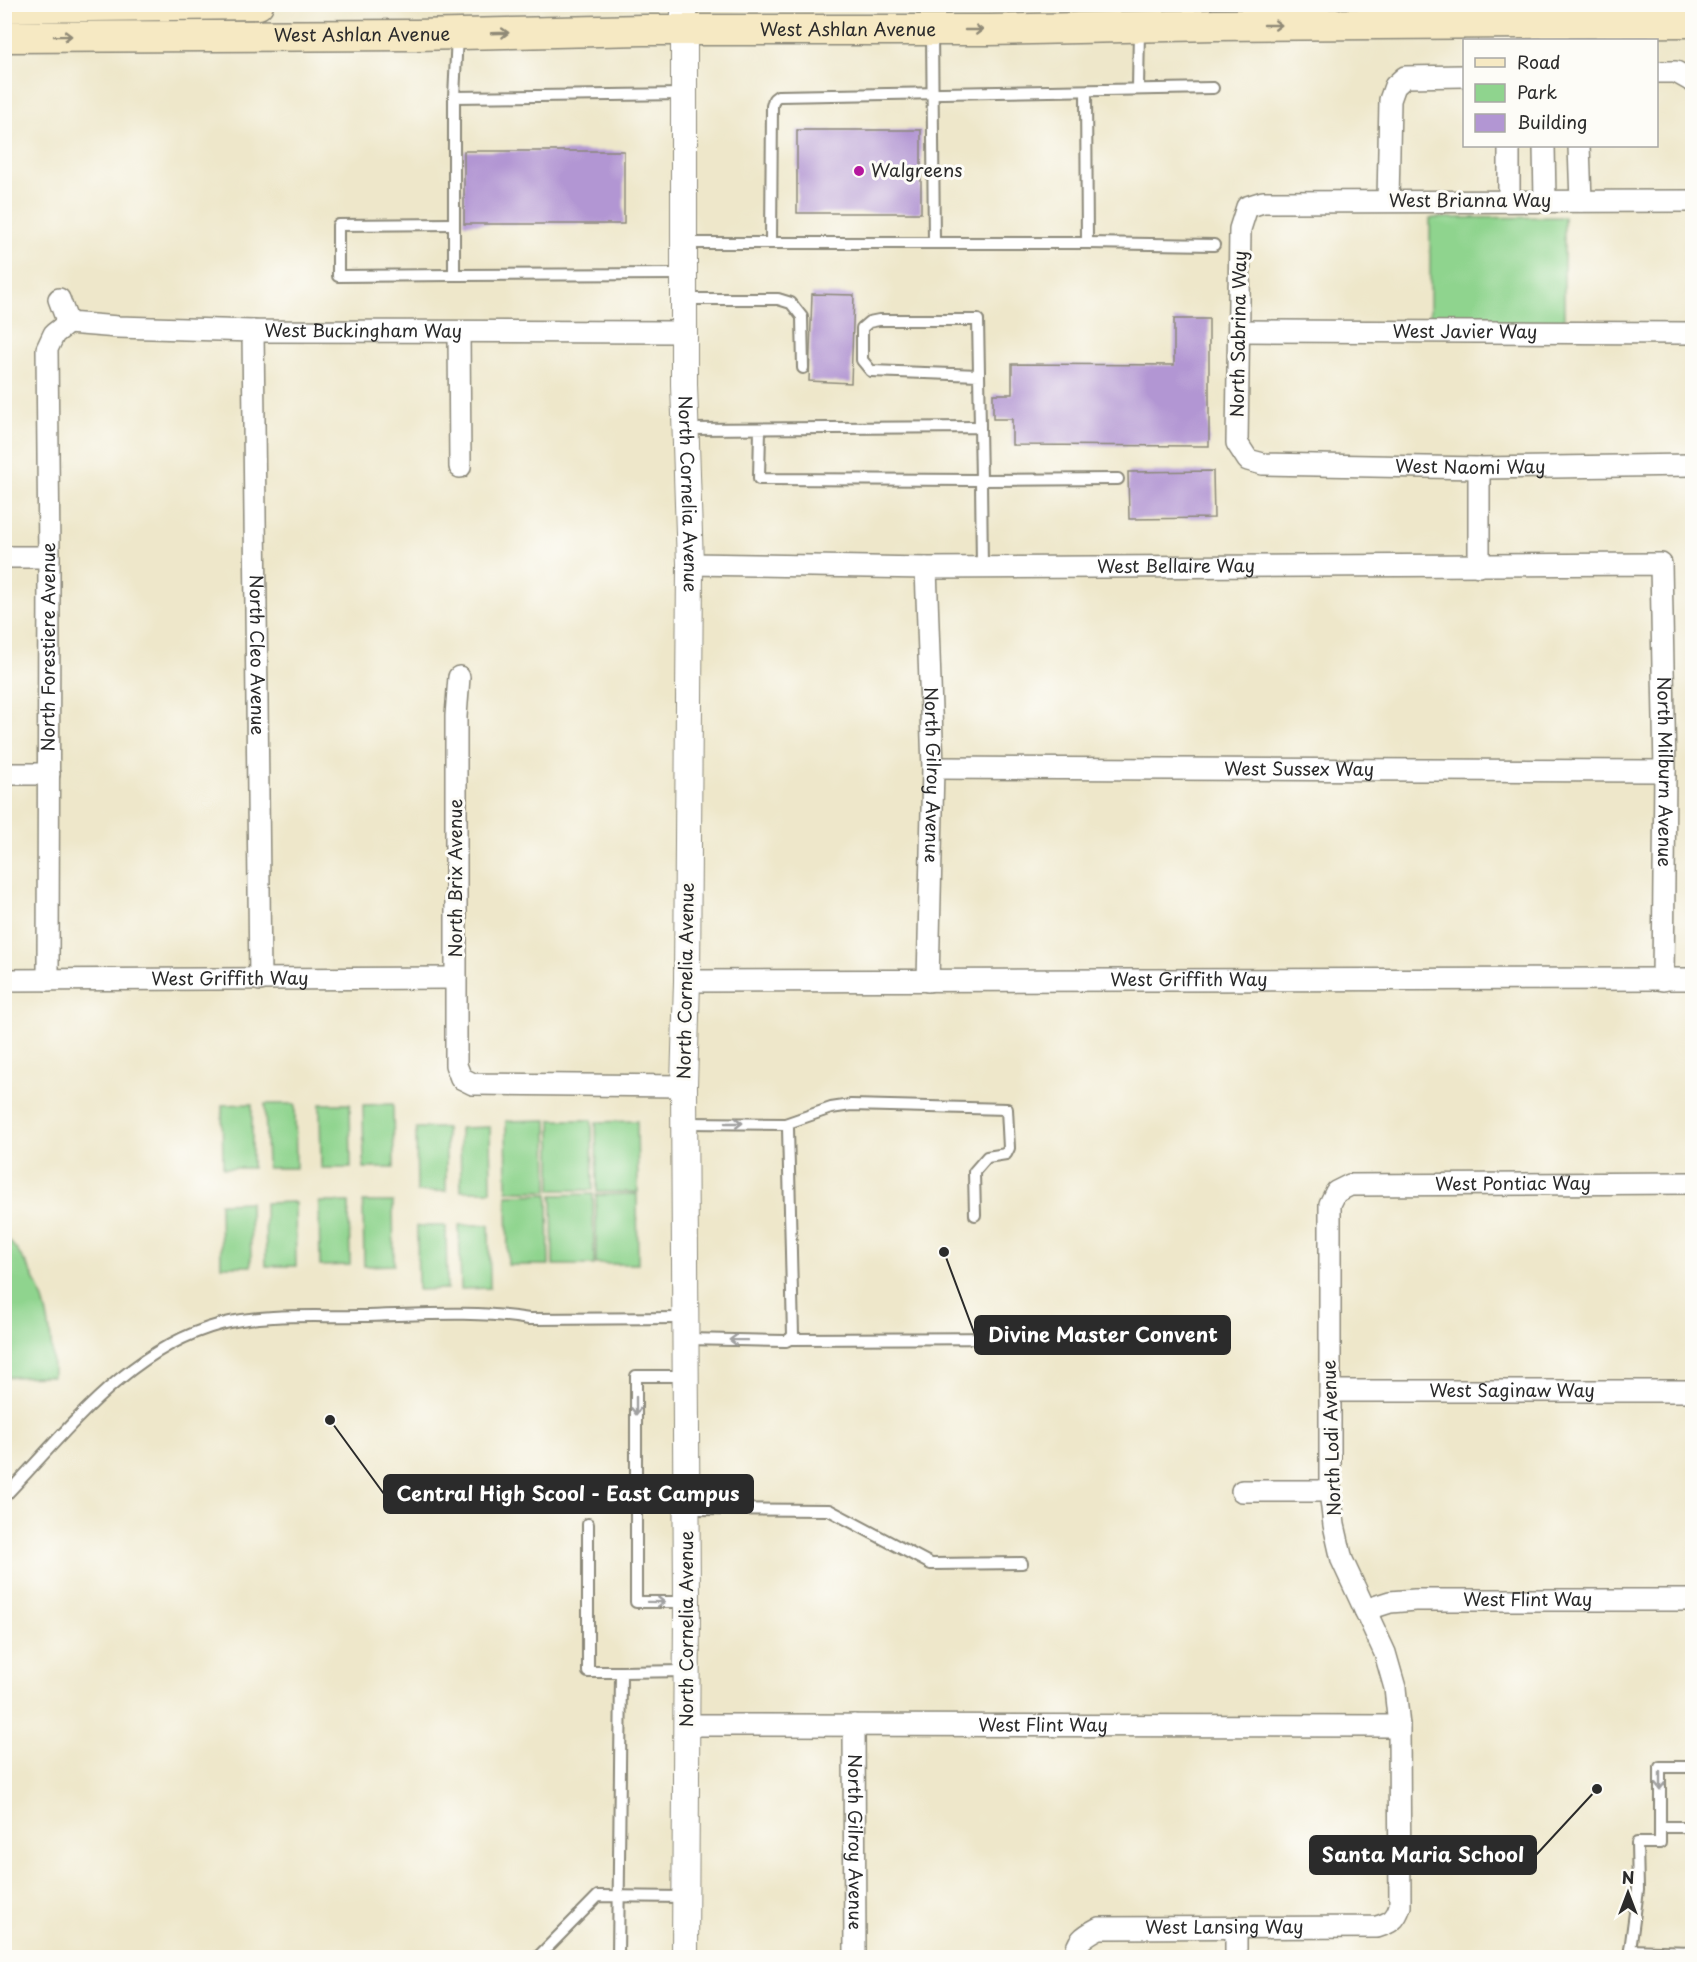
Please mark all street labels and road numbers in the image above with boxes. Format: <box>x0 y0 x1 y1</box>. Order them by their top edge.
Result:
street label: West Ashlan Avenue <box>760 15 936 42</box>
street label: West Ashlan Avenue <box>274 19 451 48</box>
street label: West Brianna Way <box>1389 186 1551 213</box>
street label: North Sabrina Way <box>1223 250 1252 418</box>
street label: West Buckingham Way <box>264 316 462 343</box>
street label: West Javier Way <box>1392 317 1538 344</box>
street label: North Cornelia Avenue <box>672 395 705 593</box>
street label: West Naomi Way <box>1395 451 1546 480</box>
street label: North Forestiere Avenue <box>34 542 61 752</box>
street label: West Bellaire Way <box>1097 551 1255 579</box>
street label: North Cleo Avenue <box>244 575 272 736</box>
street label: North Milburn Avenue <box>1651 676 1680 868</box>
street label: North Gilroy Avenue <box>918 686 948 863</box>
street label: West Sussex Way <box>1224 754 1374 782</box>
street label: North Brix Avenue <box>441 798 468 957</box>
street label: North Cornelia Avenue <box>669 882 700 1080</box>
street label: West Griffith Way <box>151 964 309 991</box>
street label: West Griffith Way <box>1110 965 1268 992</box>
street label: West Pontiac Way <box>1435 1169 1591 1197</box>
street label: North Lodi Avenue <box>1314 1359 1347 1517</box>
street label: West Saginaw Way <box>1429 1376 1595 1403</box>
street label: North Cornelia Avenue <box>672 1530 699 1727</box>
street label: West Flint Way <box>1463 1585 1592 1612</box>
street label: West Flint Way <box>978 1710 1108 1738</box>
street label: North Gilroy Avenue <box>842 1754 870 1930</box>
street label: West Lansing Way <box>1145 1912 1304 1940</box>

